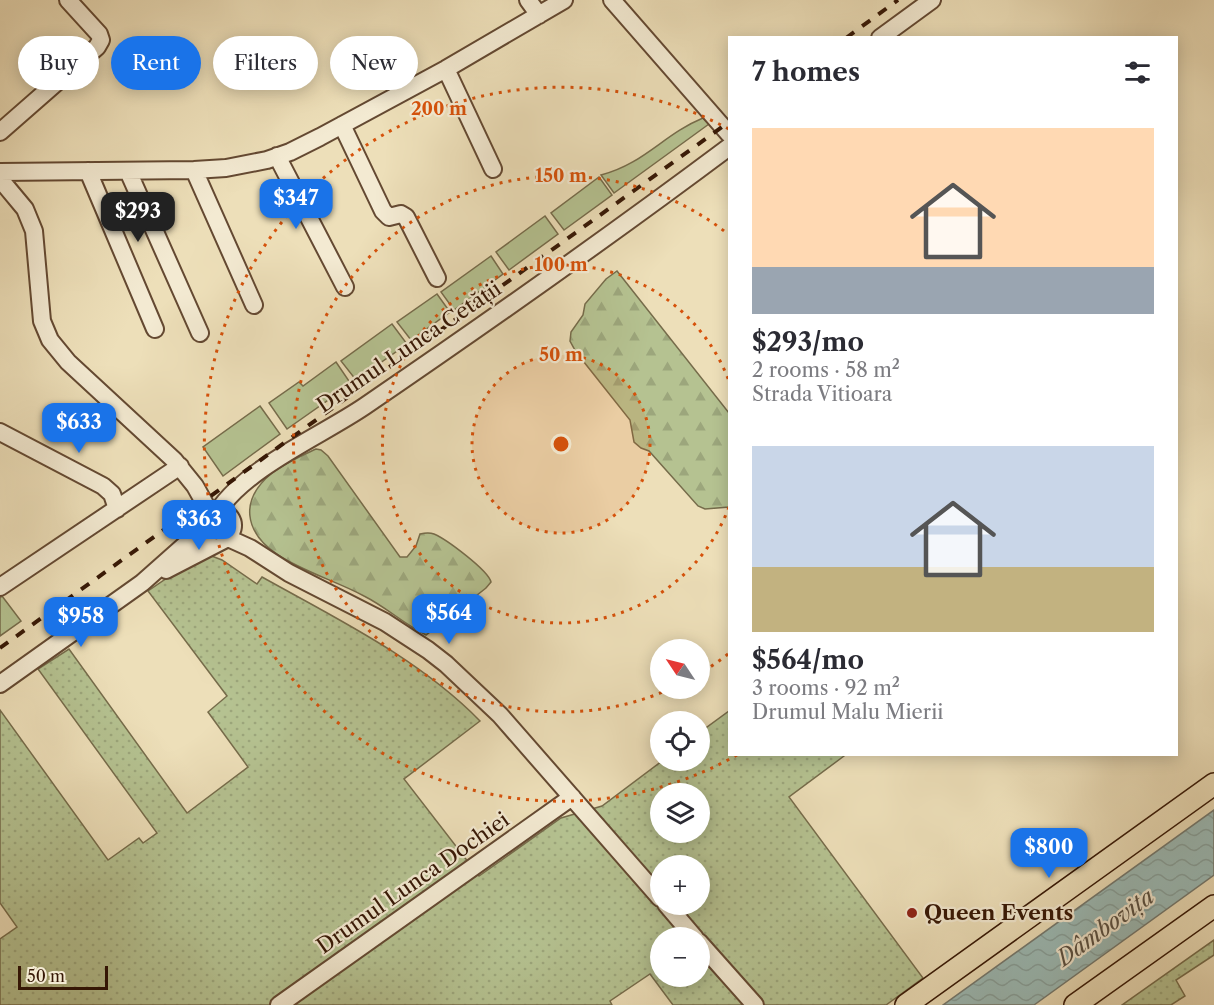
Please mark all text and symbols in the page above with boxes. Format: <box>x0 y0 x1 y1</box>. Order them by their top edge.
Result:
chip: Buy <box>18 36 99 90</box>
chip: Rent <box>111 36 201 90</box>
chip: Filters <box>213 36 318 90</box>
chip: New <box>330 36 418 90</box>
text: 7 homes <box>752 56 860 88</box>
icon: filters <box>1121 56 1154 89</box>
text: 200 m <box>411 98 467 120</box>
text: 150 m <box>535 165 587 187</box>
icon: home <box>899 167 1007 275</box>
pin: $347 <box>260 179 332 230</box>
text: $347 <box>274 186 318 210</box>
pin: $293 <box>102 192 174 243</box>
text: $293 <box>115 199 161 223</box>
text: 100 m <box>534 254 588 276</box>
street label: Drumul Lunca Cetății <box>312 276 506 418</box>
text: $293/mo <box>752 326 864 358</box>
text: 50 m <box>539 344 583 366</box>
text: 2 rooms · 58 m² <box>752 358 900 382</box>
text: Strada Vitioara <box>752 382 892 406</box>
pin: $633 <box>43 403 115 454</box>
text: $633 <box>56 410 102 434</box>
centre of rings <box>551 434 571 454</box>
icon: home <box>899 485 1007 593</box>
pin: $363 <box>163 500 235 551</box>
text: $363 <box>176 507 222 531</box>
pin: $564 <box>413 594 485 645</box>
pin: $958 <box>45 597 117 648</box>
text: $564 <box>426 601 472 625</box>
text: $958 <box>58 604 104 628</box>
north arrow <box>650 639 710 699</box>
map controls <box>650 639 710 987</box>
text: $564/mo <box>752 644 864 676</box>
text: 3 rooms · 92 m² <box>752 676 900 700</box>
text: Drumul Malu Mierii <box>752 700 943 724</box>
button: locate <box>650 711 710 771</box>
button: layers <box>650 783 710 843</box>
street label: Drumul Lunca Dochiei <box>312 807 514 959</box>
pin: $800 <box>1013 828 1085 879</box>
text: $800 <box>1025 835 1073 859</box>
button: + <box>650 855 710 915</box>
water label: Dâmbovița <box>1050 883 1160 974</box>
place label: Queen Events <box>924 900 1073 925</box>
marker: Queen Events <box>905 906 919 920</box>
button: − <box>650 927 710 987</box>
scale bar <box>18 963 108 990</box>
text: 50 m <box>27 966 65 986</box>

